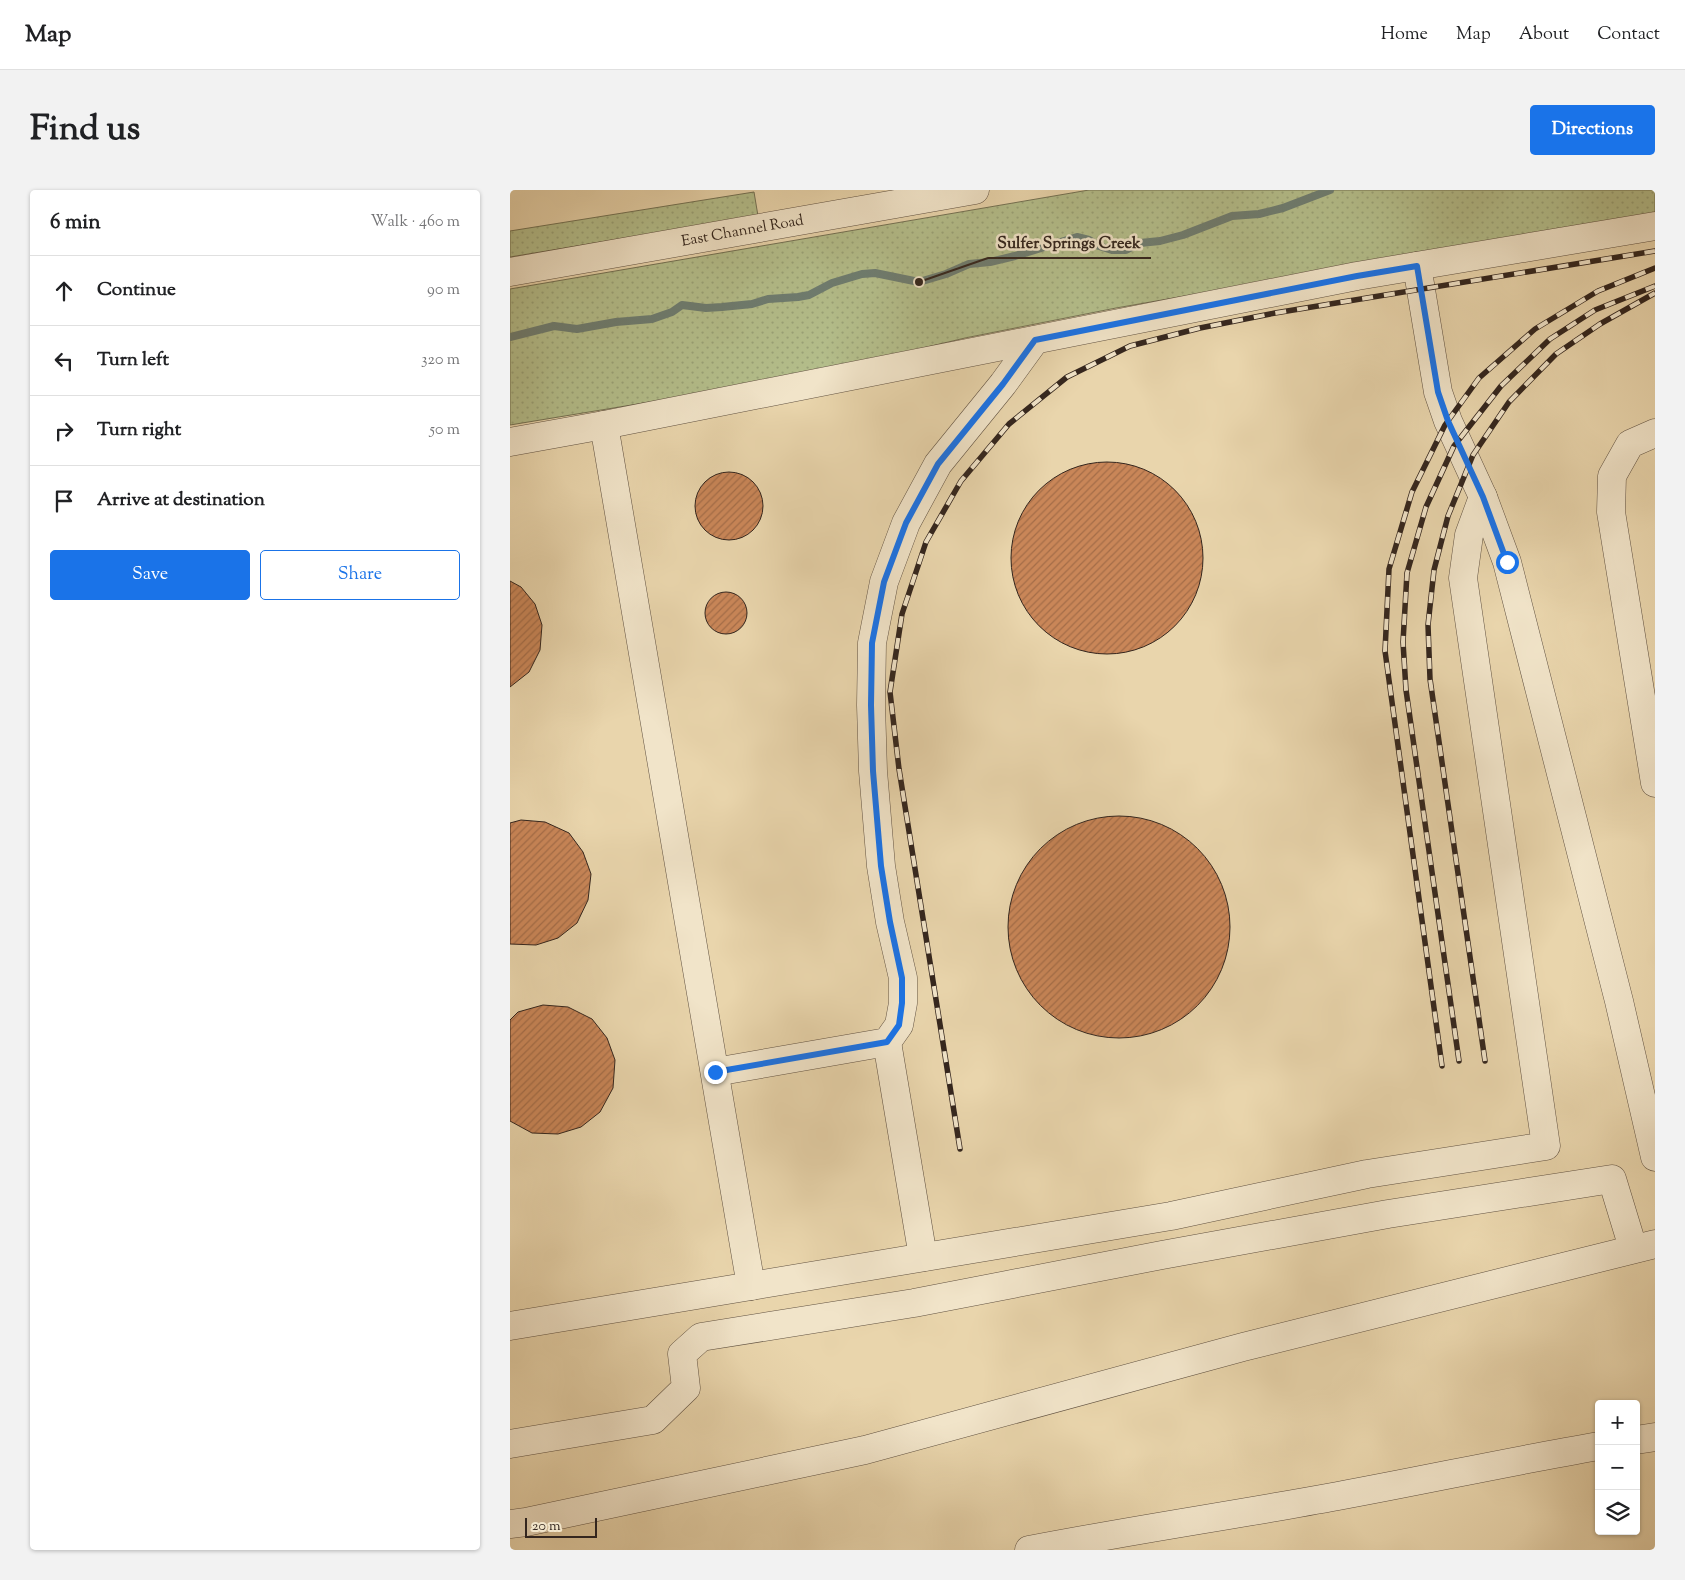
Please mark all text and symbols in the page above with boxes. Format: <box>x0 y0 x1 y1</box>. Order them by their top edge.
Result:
text: Map <box>25 18 71 52</box>
text: Home <box>1381 22 1428 48</box>
text: Map <box>1456 22 1491 48</box>
text: About <box>1519 22 1569 48</box>
text: Contact <box>1597 22 1660 48</box>
text: Find us <box>30 105 140 156</box>
button: Directions <box>1530 105 1655 155</box>
text: 6 min <box>50 208 101 238</box>
street label: East Channel Road <box>680 210 806 252</box>
text: Walk · 460 m <box>371 211 460 234</box>
callout: Sulfer Springs Creek <box>988 227 1151 258</box>
text: Sulfer Springs Creek <box>997 233 1141 256</box>
icon: ahead <box>50 277 78 305</box>
text: Continue <box>97 277 176 304</box>
text: 90 m <box>427 279 460 302</box>
icon: left <box>50 347 78 375</box>
text: Turn left <box>97 347 169 374</box>
text: 320 m <box>421 349 460 372</box>
icon: right <box>50 417 78 445</box>
text: Turn right <box>97 417 181 444</box>
text: 50 m <box>429 419 460 442</box>
icon: arrive <box>50 487 78 515</box>
text: Arrive at destination <box>97 487 265 514</box>
button: Save <box>50 550 250 600</box>
button: Share <box>260 550 460 600</box>
route start <box>1496 551 1519 574</box>
route end <box>704 1061 727 1084</box>
map controls <box>1595 1400 1640 1535</box>
button: + <box>1595 1400 1640 1445</box>
button: − <box>1595 1445 1640 1490</box>
button: layers <box>1595 1490 1640 1535</box>
scale bar <box>525 1515 598 1538</box>
text: 20 m <box>532 1517 561 1537</box>

